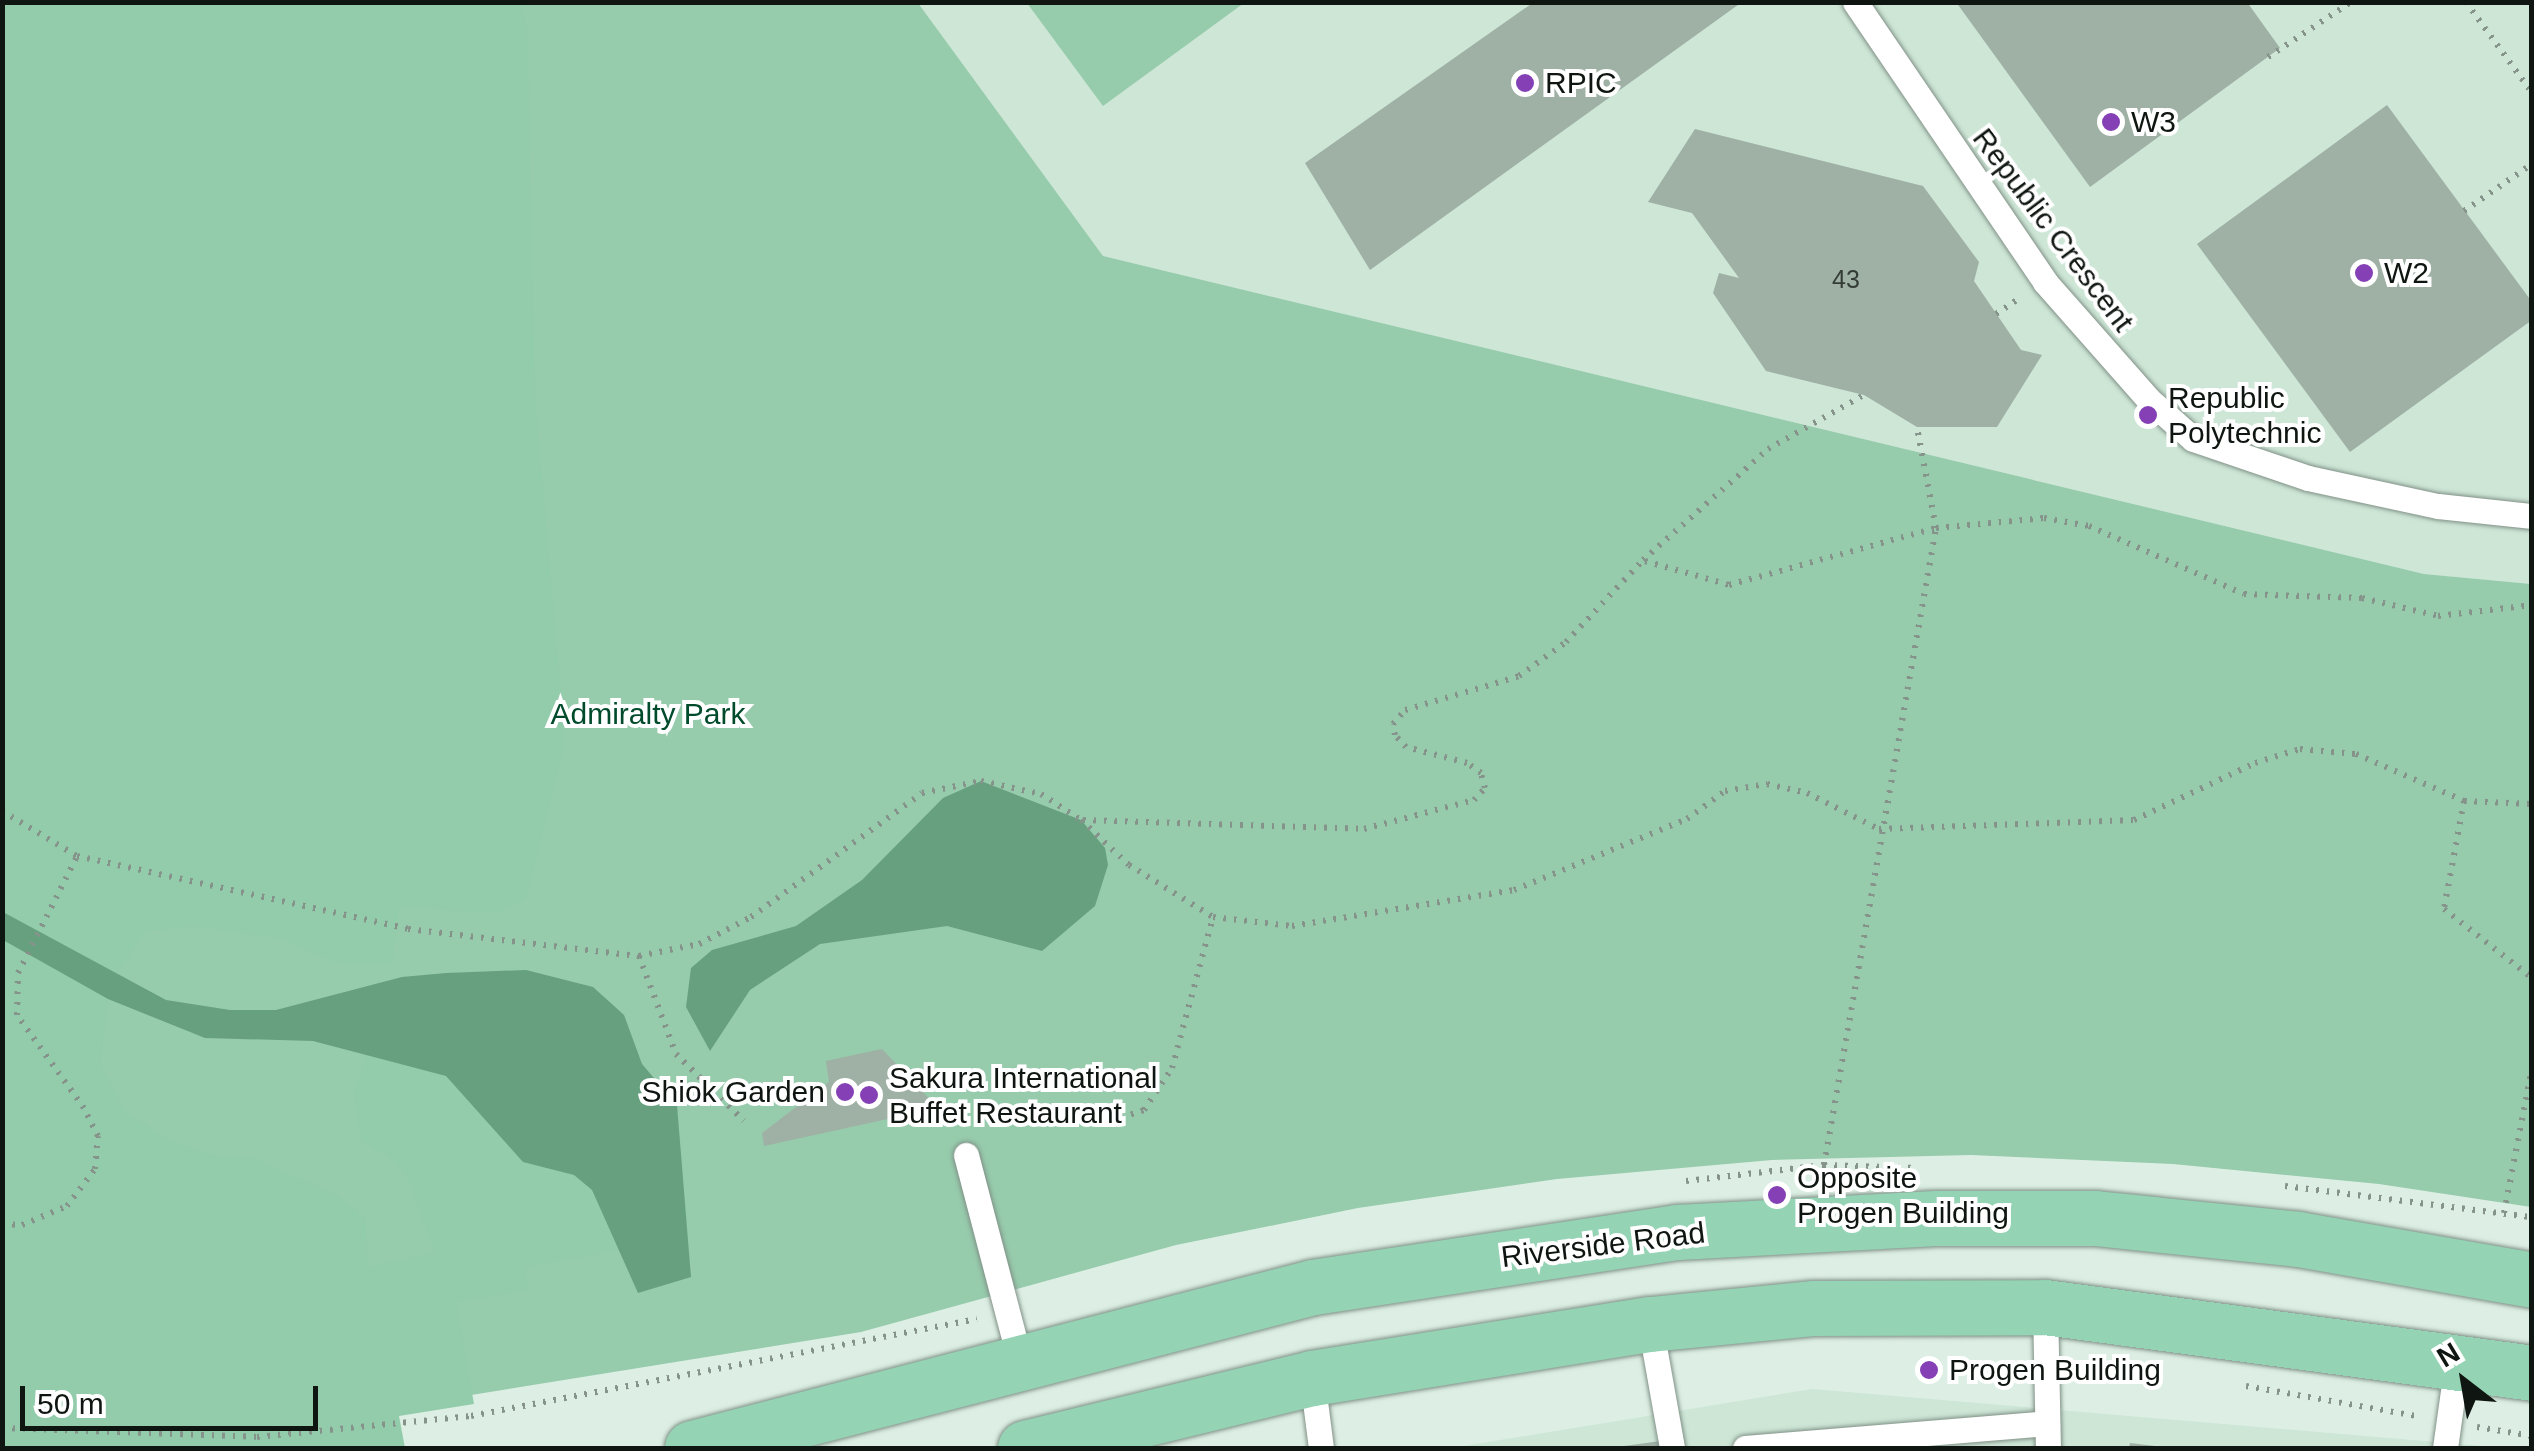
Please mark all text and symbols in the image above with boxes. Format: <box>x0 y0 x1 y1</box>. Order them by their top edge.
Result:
place label: RPIC <box>1545 65 1617 101</box>
marker: RPIC <box>1514 72 1536 94</box>
place label: W3 <box>2131 104 2176 140</box>
marker: W3 <box>2100 111 2122 133</box>
street label: Republic Crescent <box>1965 121 2141 339</box>
place label: W2 <box>2384 255 2429 291</box>
marker: W2 <box>2353 262 2375 284</box>
house number: 43 <box>1832 264 1860 294</box>
place label: Republic Polytechnic <box>2168 380 2321 450</box>
marker: Republic Polytechnic <box>2137 404 2159 426</box>
park label: Admiralty Park <box>550 696 746 732</box>
place label: Sakura International Buffet Restaurant <box>889 1060 1158 1130</box>
place label: Shiok Garden <box>642 1074 825 1110</box>
marker: Shiok Garden <box>834 1081 856 1103</box>
marker: Sakura International Buffet Restaurant <box>858 1084 880 1106</box>
place label: Opposite Progen Building <box>1797 1160 2009 1230</box>
marker: Opposite Progen Building <box>1766 1184 1788 1206</box>
street label: Riverside Road <box>1499 1215 1707 1275</box>
north arrow <box>2414 1331 2514 1431</box>
text: N <box>2432 1336 2465 1373</box>
place label: Progen Building <box>1949 1352 2161 1388</box>
marker: Progen Building <box>1918 1359 1940 1381</box>
scale bar <box>25 1366 322 1428</box>
text: 50 m <box>37 1387 104 1420</box>

